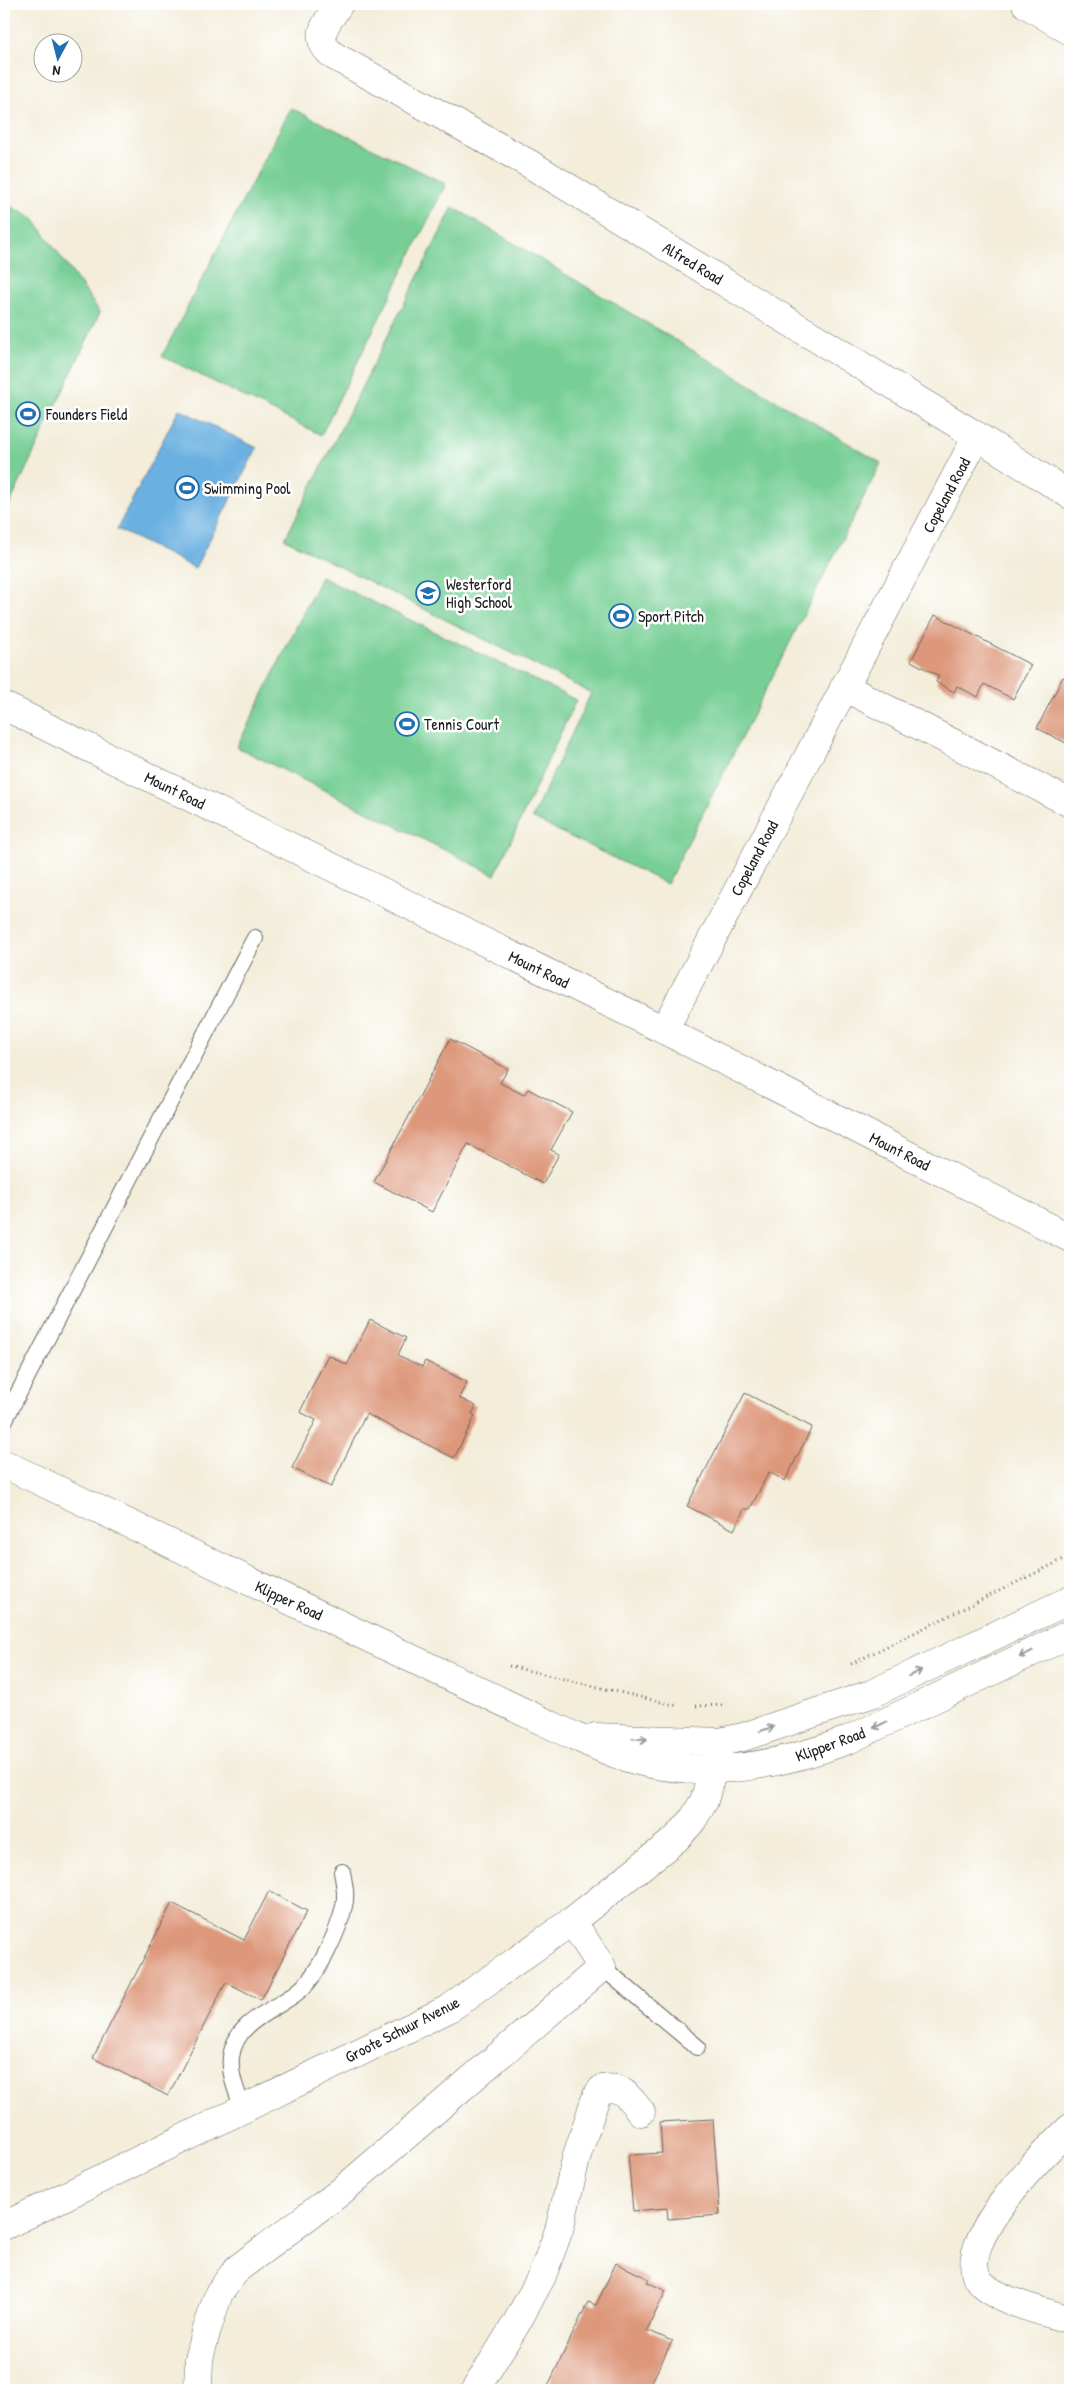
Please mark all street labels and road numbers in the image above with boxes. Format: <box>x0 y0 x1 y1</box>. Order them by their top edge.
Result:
street label: Alfred Road <box>659 236 727 290</box>
street label: Copeland Road <box>917 453 975 537</box>
street label: Mount Road <box>141 766 209 814</box>
street label: Copeland Road <box>725 816 783 900</box>
street label: Mount Road <box>505 945 573 993</box>
street label: Mount Road <box>866 1126 934 1176</box>
street label: Klipper Road <box>252 1575 326 1625</box>
street label: Klipper Road <box>792 1721 868 1767</box>
street label: Groote Schuur Avenue <box>341 1990 464 2067</box>

